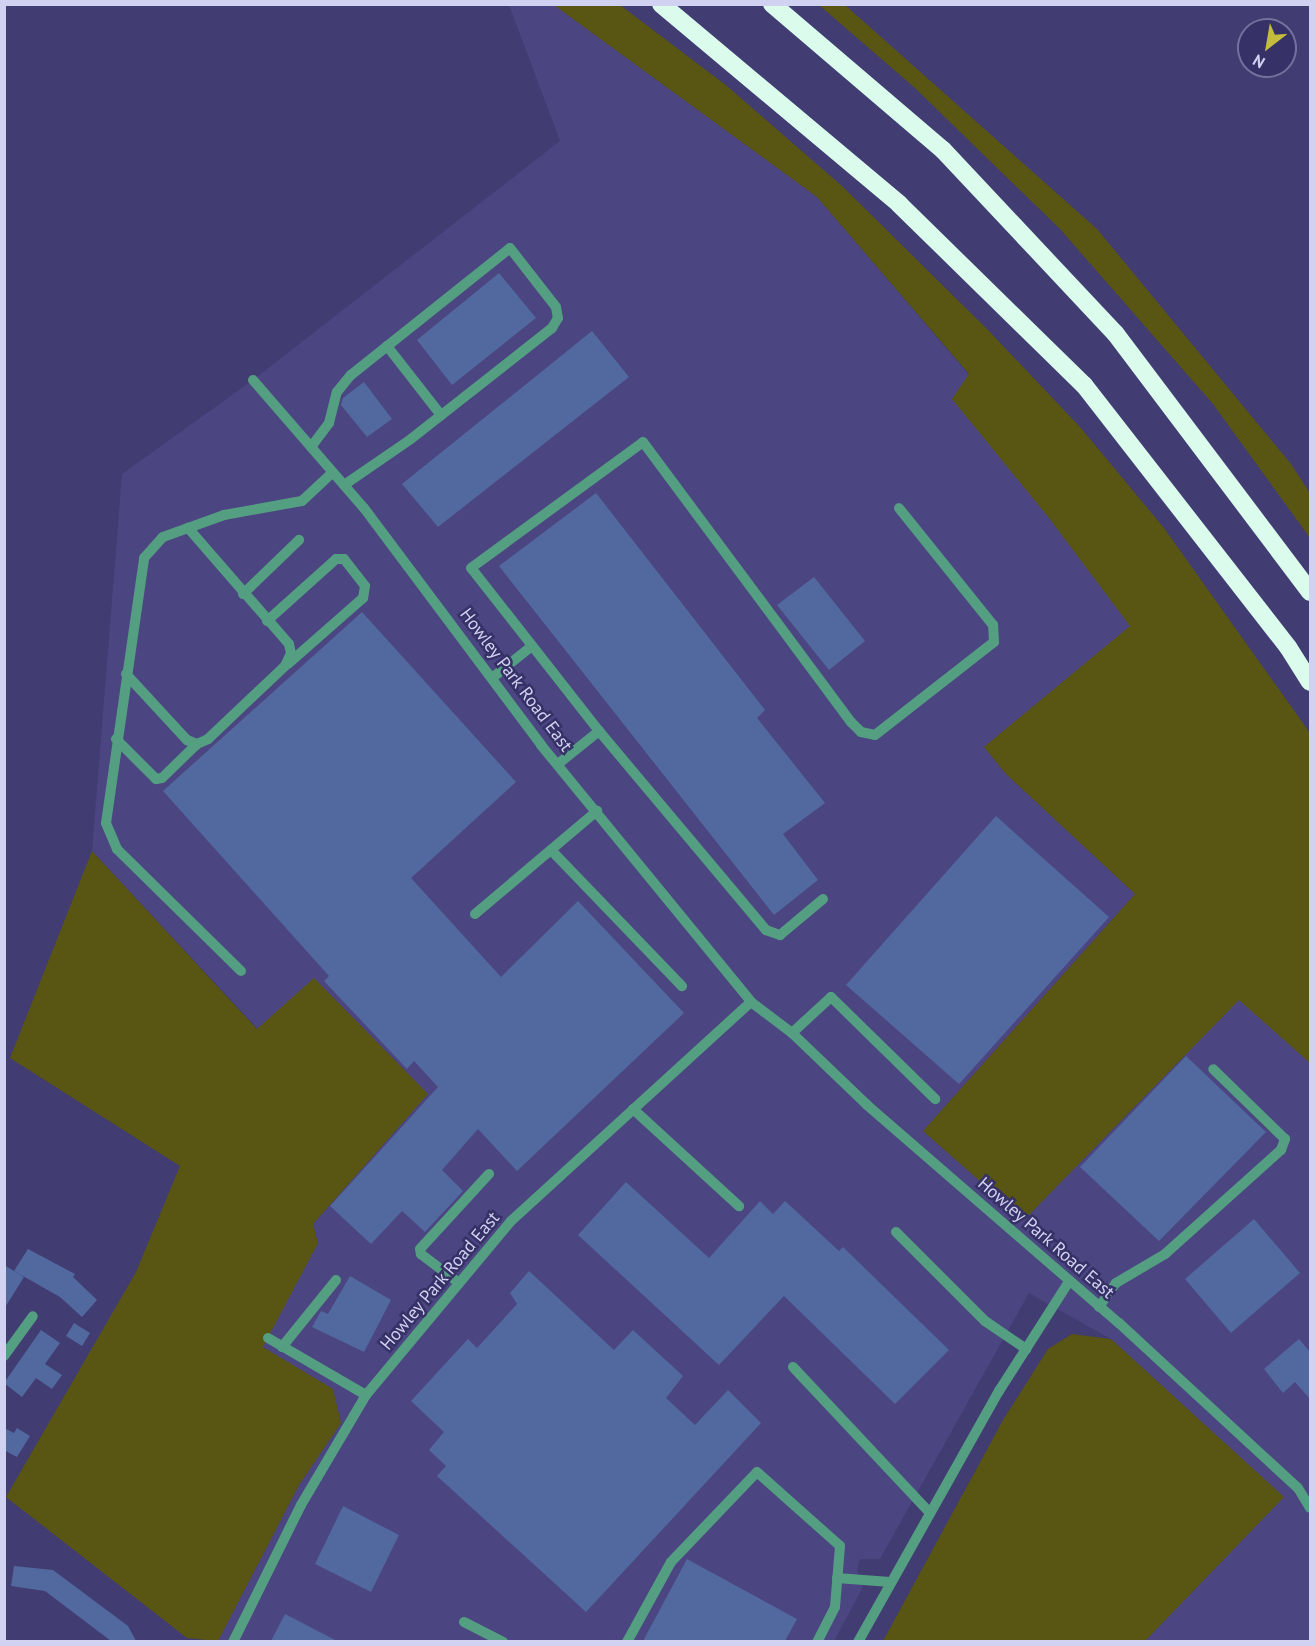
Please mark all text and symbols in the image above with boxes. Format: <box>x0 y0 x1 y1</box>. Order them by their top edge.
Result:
north arrow <box>1237 18 1297 78</box>
text: N <box>1249 50 1268 73</box>
street label: Howley Park Road East <box>455 604 577 756</box>
street label: Howley Park Road East <box>973 1172 1119 1304</box>
street label: Howley Park Road East <box>375 1207 505 1355</box>

